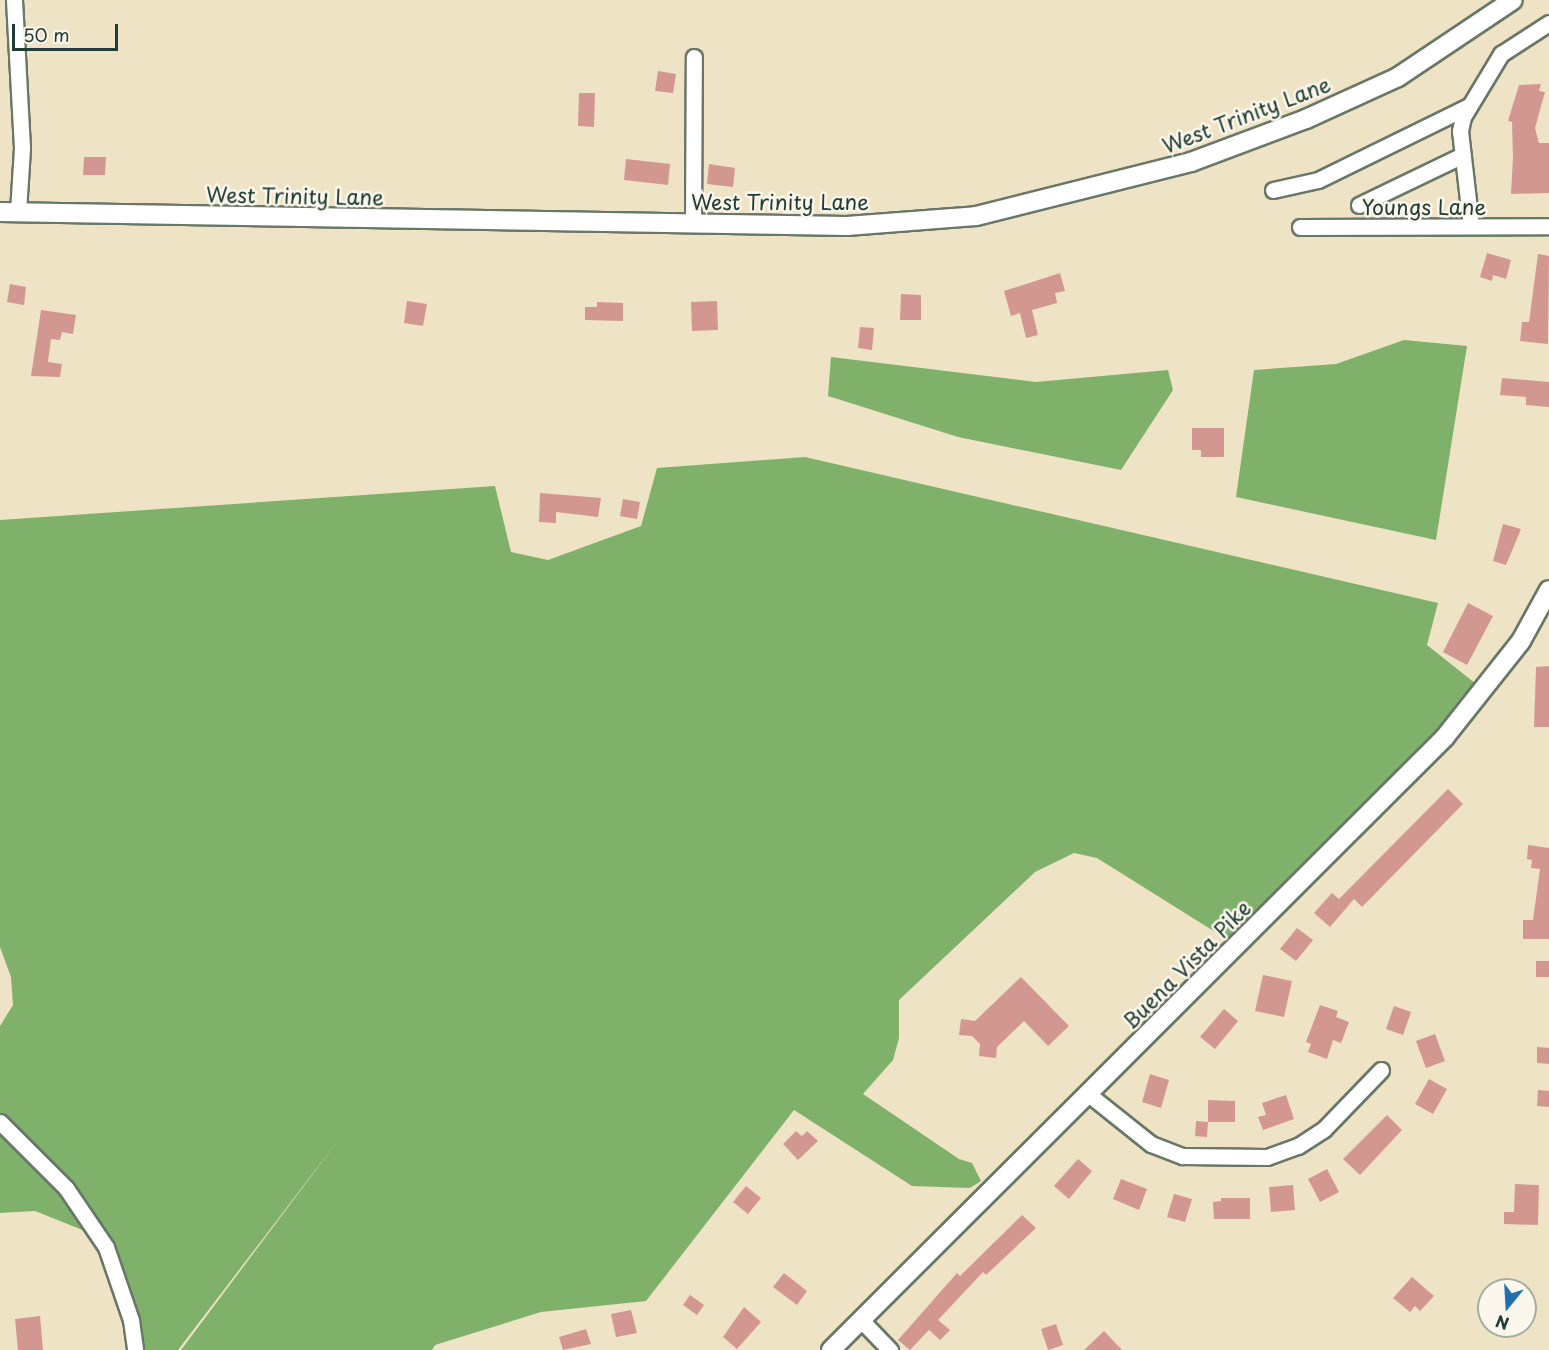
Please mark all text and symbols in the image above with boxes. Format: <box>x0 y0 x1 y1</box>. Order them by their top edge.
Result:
scale bar <box>15 12 122 50</box>
text: 50 m <box>23 21 70 48</box>
street label: West Trinity Lane <box>1158 70 1334 158</box>
street label: West Trinity Lane <box>206 181 384 209</box>
street label: West Trinity Lane <box>691 188 869 214</box>
street label: Youngs Lane <box>1362 193 1486 219</box>
street label: Buena Vista Pike <box>1117 895 1255 1033</box>
north arrow <box>1477 1278 1537 1338</box>
text: N <box>1492 1310 1512 1337</box>

